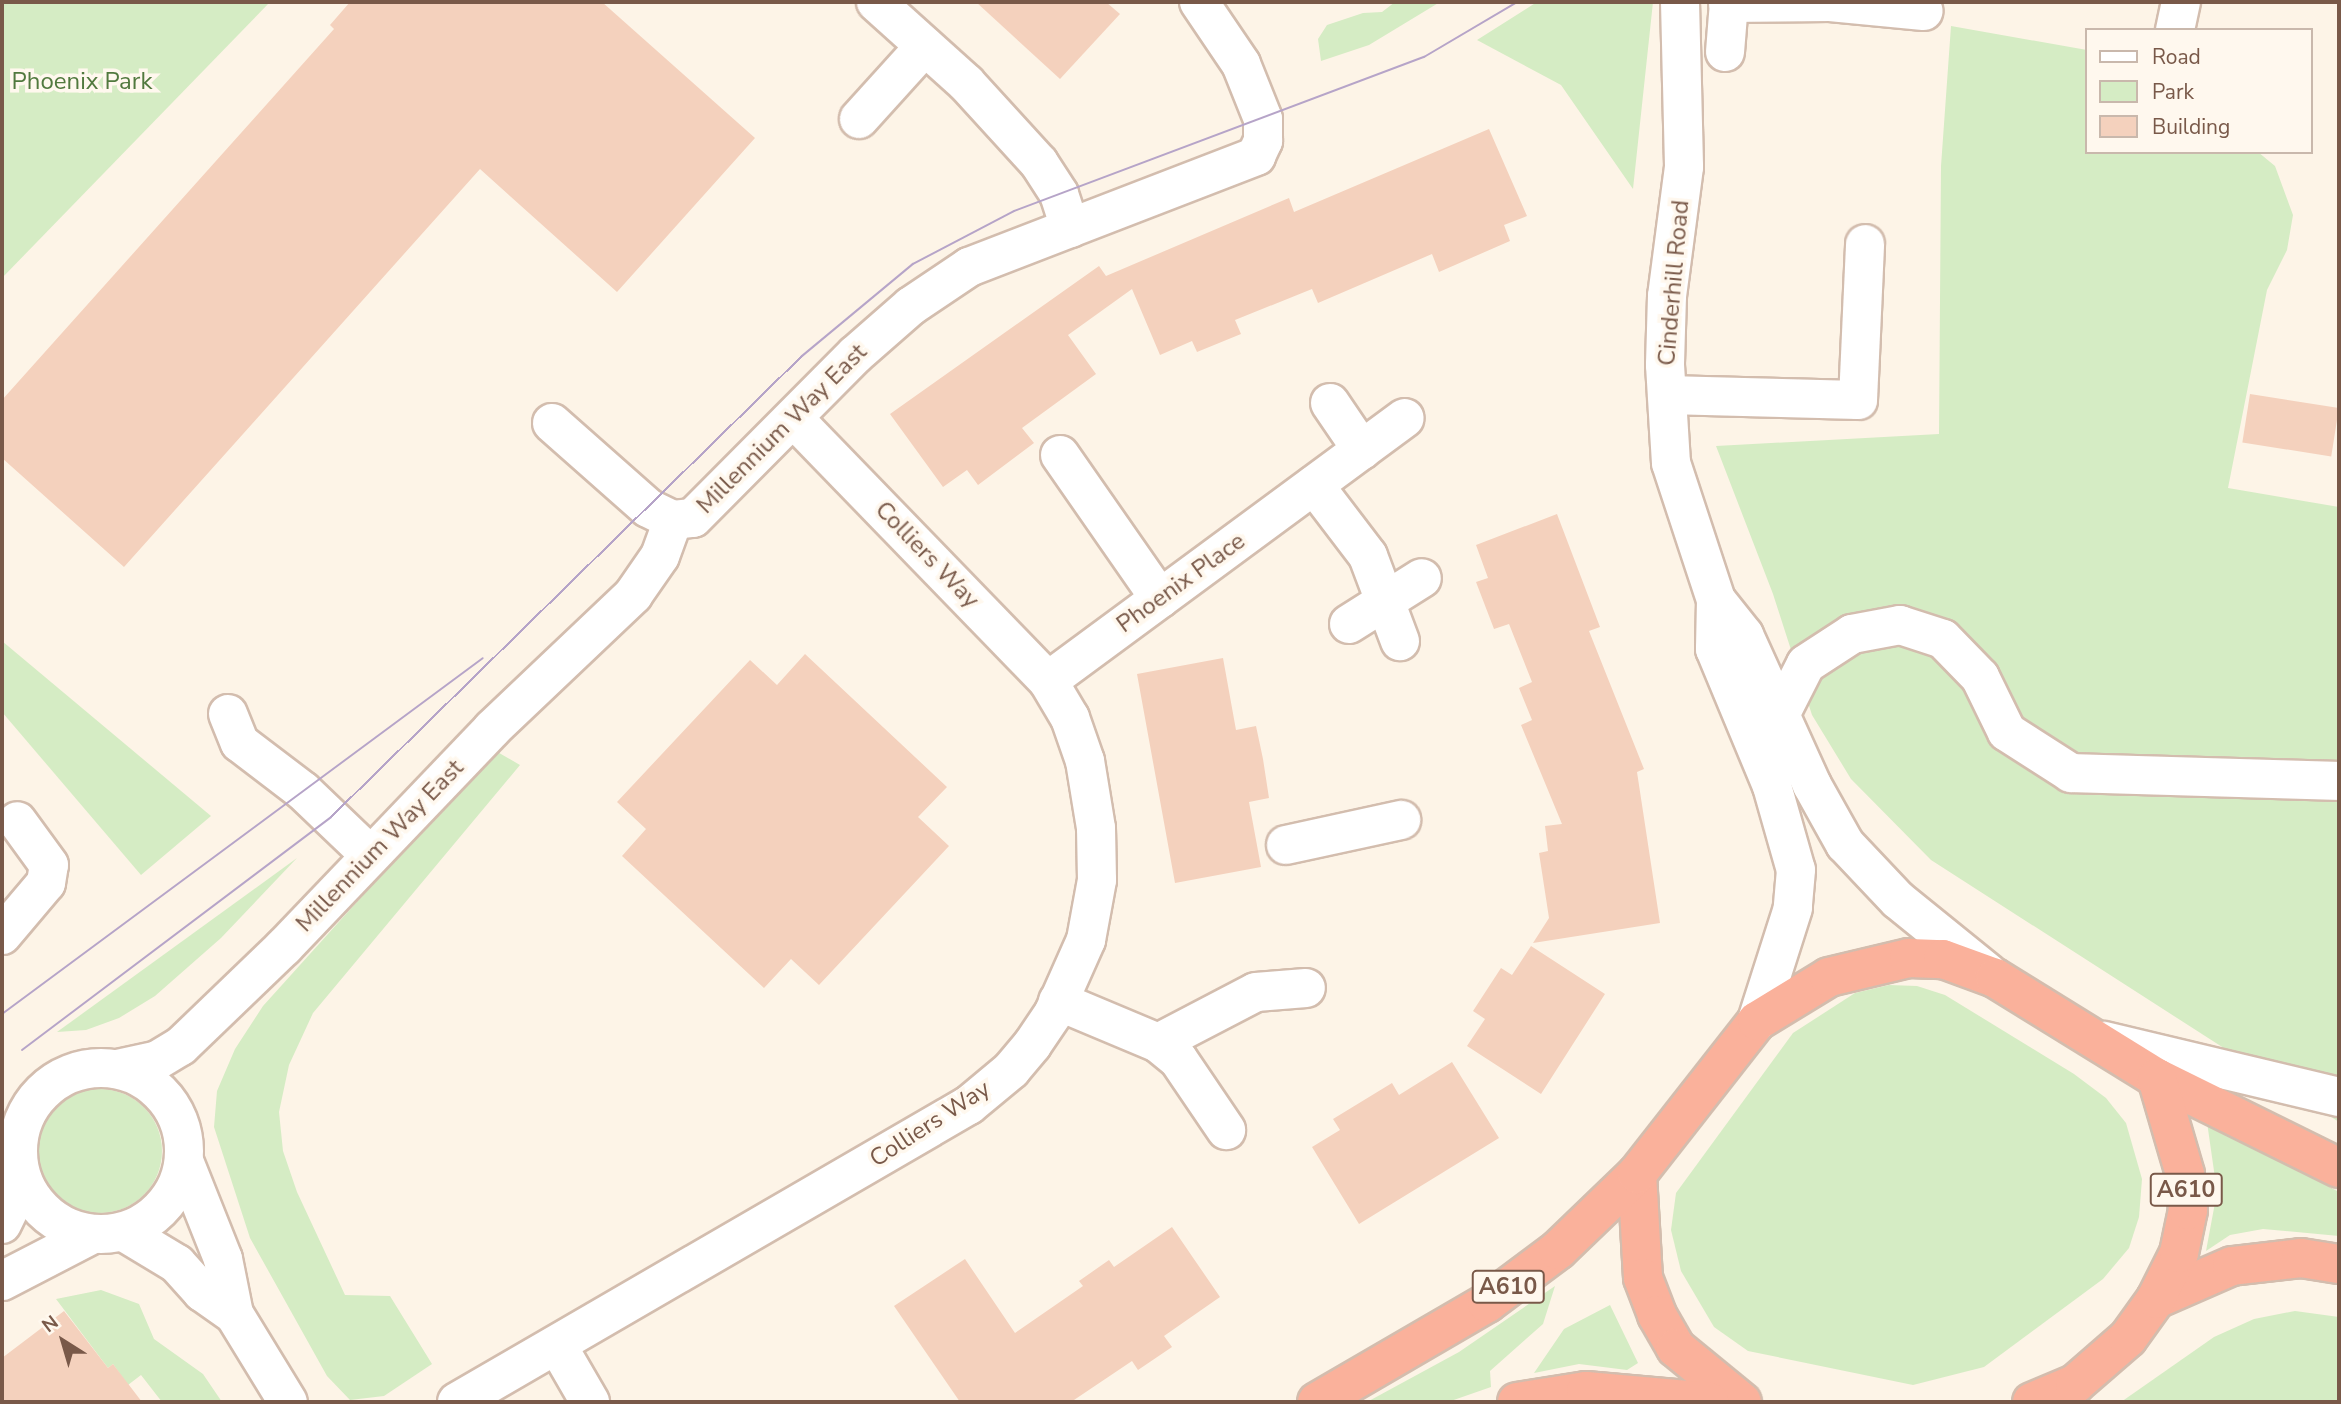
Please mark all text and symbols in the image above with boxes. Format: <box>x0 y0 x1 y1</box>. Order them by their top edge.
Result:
legend <box>2086 28 2313 154</box>
text: Road <box>2152 43 2201 71</box>
park label: Phoenix Park <box>12 68 152 96</box>
text: Park <box>2152 78 2194 106</box>
text: Building <box>2152 113 2230 141</box>
street label: Cinderhill Road <box>1652 199 1696 367</box>
street label: Millennium Way East <box>691 338 873 520</box>
street label: Colliers Way <box>869 496 985 614</box>
street label: Phoenix Place <box>1111 527 1251 639</box>
street label: Millennium Way East <box>290 754 470 938</box>
street label: Colliers Way <box>865 1075 995 1173</box>
road number: A610 <box>2149 1170 2223 1210</box>
road number: A610 <box>1471 1268 1545 1306</box>
north arrow <box>28 1306 98 1376</box>
text: N <box>37 1310 64 1339</box>

